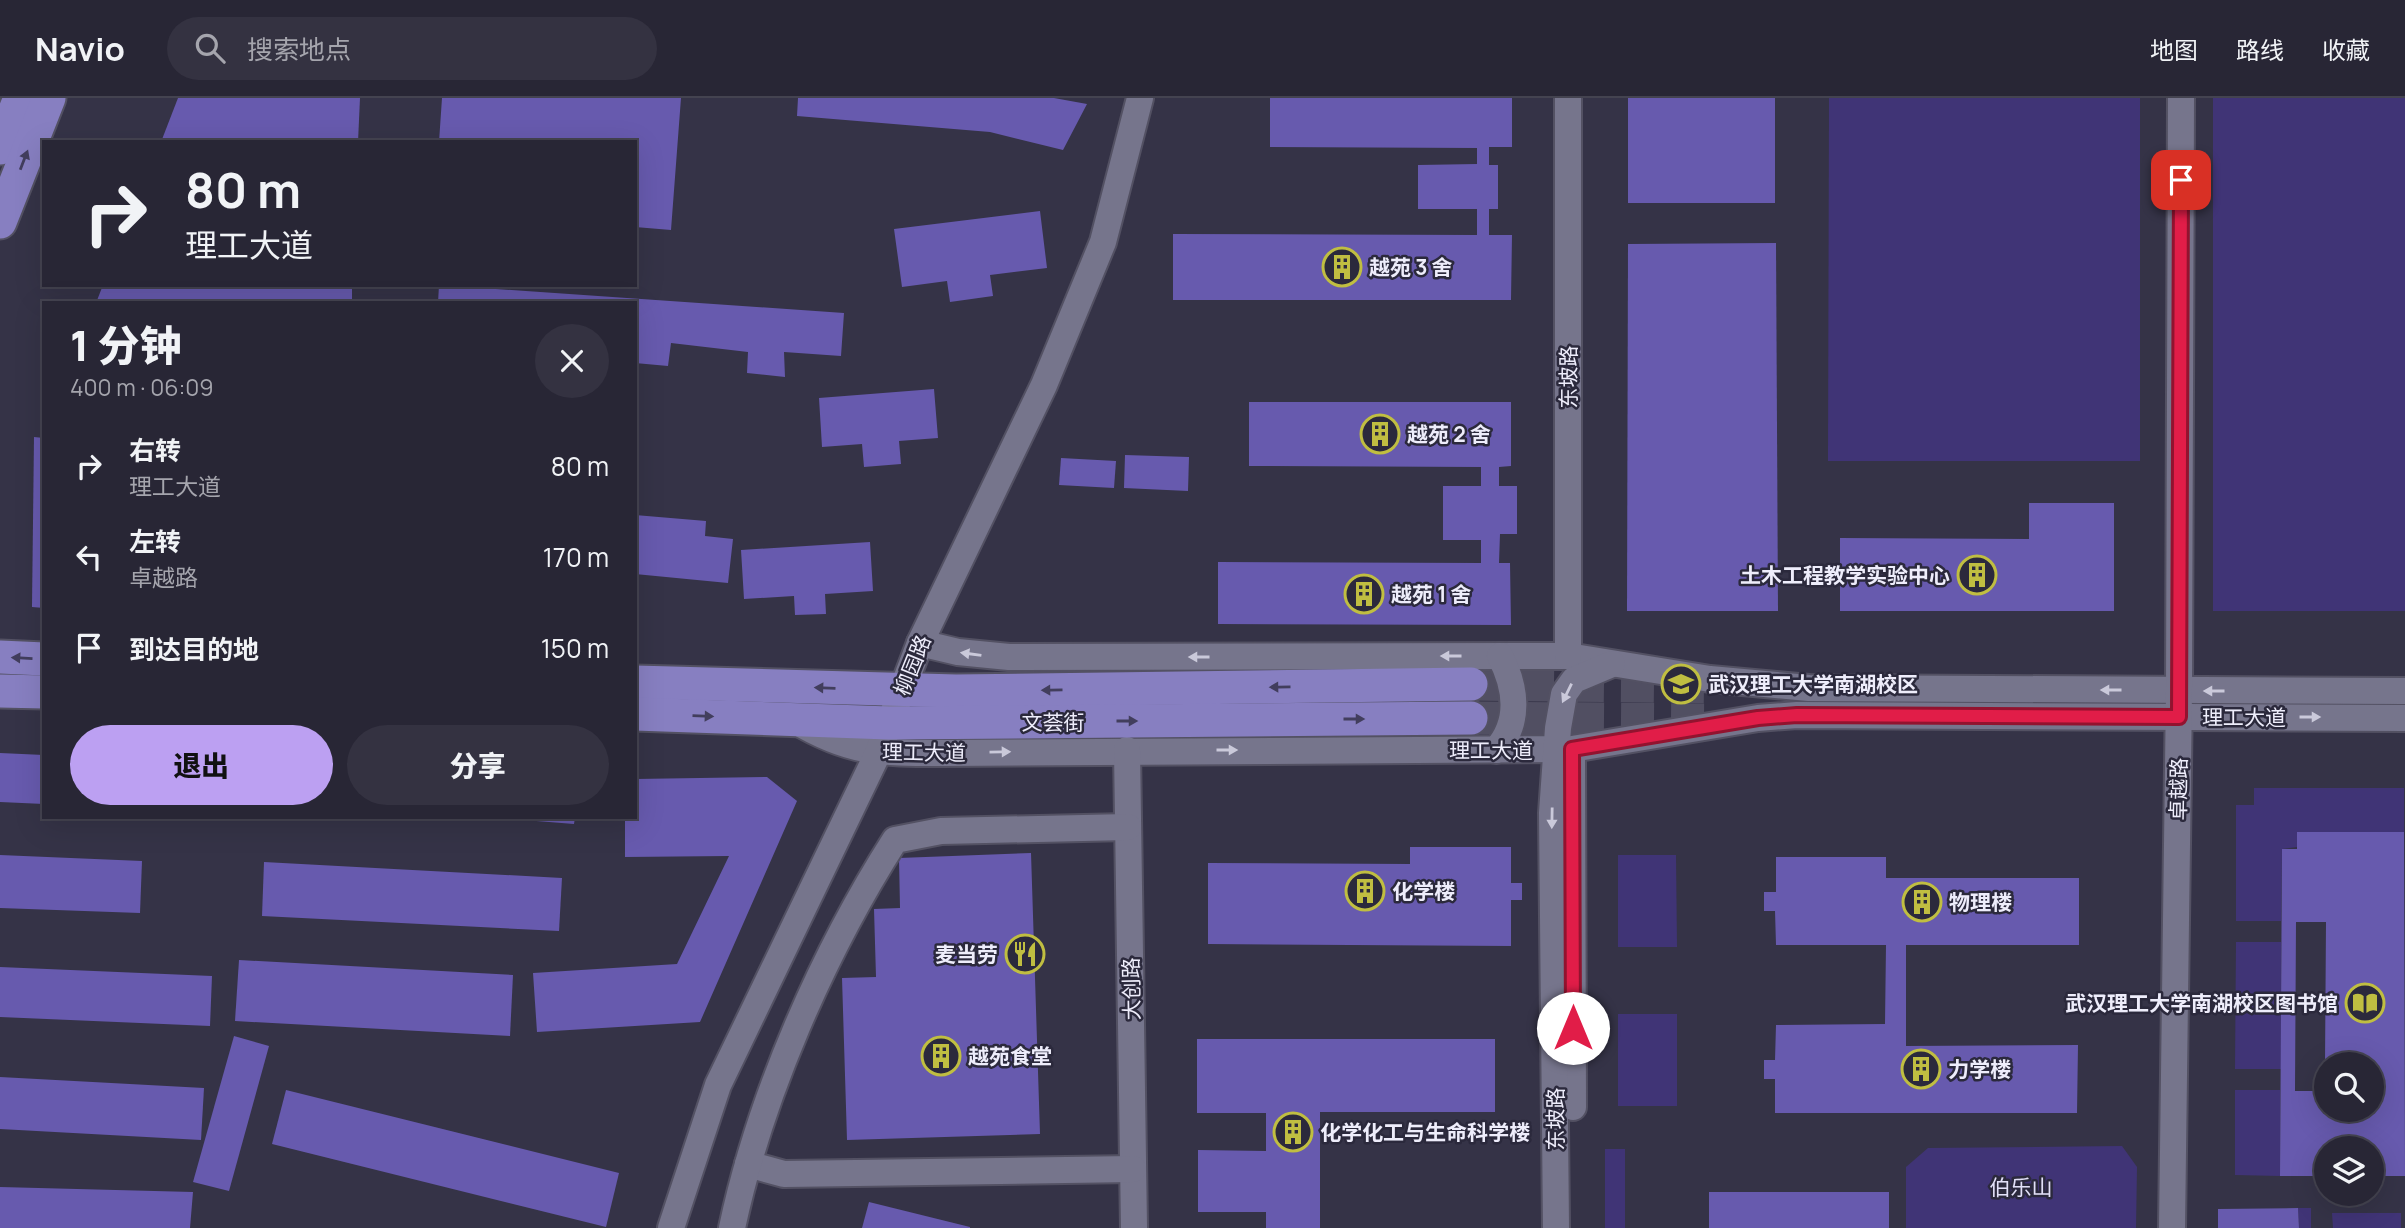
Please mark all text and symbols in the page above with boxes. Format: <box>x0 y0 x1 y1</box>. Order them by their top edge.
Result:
search box <box>167 17 657 80</box>
text: Navio <box>35 26 125 71</box>
icon: search <box>191 29 229 67</box>
text: 搜索地点 <box>247 31 351 67</box>
text: 地图 <box>2150 33 2198 66</box>
text: 路线 <box>2236 33 2284 66</box>
text: 收藏 <box>2322 33 2370 66</box>
one-way arrow <box>19 150 30 171</box>
pin <box>2151 150 2211 210</box>
text: 80 m <box>185 156 301 223</box>
icon: arrive <box>2162 161 2200 199</box>
icon: right <box>70 168 161 259</box>
text: 理工大道 <box>185 223 313 267</box>
building icon: 越苑 3 舍 <box>1321 246 1363 288</box>
place label: 越苑 3 舍 <box>1369 253 1453 281</box>
text: 1 分钟 <box>70 316 181 374</box>
button: close <box>535 324 609 398</box>
street label: 东坡路 <box>1554 346 1582 409</box>
text: 400 m · 06:09 <box>70 371 214 403</box>
building icon: 越苑 2 舍 <box>1359 413 1401 455</box>
place label: 越苑 2 舍 <box>1407 420 1491 448</box>
text: 右转 <box>129 432 181 468</box>
icon: right <box>70 447 108 485</box>
text: 80 m <box>551 448 609 484</box>
text: 理工大道 <box>129 470 221 502</box>
text: 左转 <box>129 523 181 559</box>
icon: left <box>70 538 108 576</box>
text: 170 m <box>543 539 609 575</box>
building icon: 土木工程教学实验中心 <box>1956 554 1998 596</box>
text: 卓越路 <box>129 561 198 593</box>
place label: 土木工程教学实验中心 <box>1740 561 1950 589</box>
building icon: 越苑 1 舍 <box>1343 573 1385 615</box>
place label: 越苑 1 舍 <box>1391 580 1472 608</box>
icon: arrive <box>70 629 108 667</box>
text: 150 m <box>541 630 609 666</box>
text: 到达目的地 <box>129 631 259 667</box>
street label: 柳园路 <box>887 631 937 699</box>
one-way arrow <box>960 648 982 659</box>
one-way arrow <box>1440 650 1462 662</box>
one-way arrow <box>1188 651 1210 663</box>
one-way arrow <box>11 653 33 664</box>
school or university icon: 武汉理工大学南湖校区 <box>1660 663 1702 705</box>
place label: 武汉理工大学南湖校区 <box>1708 670 1918 698</box>
one-way arrow <box>1269 681 1291 693</box>
one-way arrow <box>814 682 836 693</box>
one-way arrow <box>1561 683 1573 703</box>
one-way arrow <box>1041 684 1063 696</box>
one-way arrow <box>2100 684 2122 696</box>
one-way arrow <box>2203 685 2225 697</box>
street label: 理工大道 <box>2202 703 2286 731</box>
street label: 文荟街 <box>1022 708 1085 736</box>
one-way arrow <box>693 711 715 722</box>
one-way arrow <box>2299 712 2321 723</box>
one-way arrow <box>1344 713 1366 725</box>
one-way arrow <box>1116 715 1138 727</box>
button: 退出 <box>70 725 333 805</box>
button: 分享 <box>347 725 609 805</box>
street label: 理工大道 <box>1449 736 1533 764</box>
street label: 理工大道 <box>882 737 966 767</box>
one-way arrow <box>1217 744 1239 756</box>
one-way arrow <box>989 746 1011 758</box>
street label: 卓越路 <box>2163 757 2193 821</box>
one-way arrow <box>1547 807 1558 829</box>
building icon: 化学楼 <box>1344 870 1386 912</box>
place label: 化学楼 <box>1392 877 1455 905</box>
building icon: 物理楼 <box>1901 881 1943 923</box>
place label: 物理楼 <box>1949 888 2012 916</box>
restaurant icon: 麦当劳 <box>1004 933 1046 975</box>
place label: 麦当劳 <box>935 940 998 968</box>
street label: 大创路 <box>1116 957 1146 1021</box>
library icon: 武汉理工大学南湖校区图书馆 <box>2344 982 2386 1024</box>
place label: 武汉理工大学南湖校区图书馆 <box>2065 989 2338 1017</box>
position arrow <box>1536 991 1610 1065</box>
building icon: 越苑食堂 <box>920 1035 962 1077</box>
place label: 越苑食堂 <box>968 1042 1052 1070</box>
building icon: 力学楼 <box>1900 1048 1942 1090</box>
map controls <box>2314 1052 2384 1206</box>
button: search <box>2314 1052 2384 1122</box>
place label: 力学楼 <box>1948 1055 2011 1083</box>
street label: 东坡路 <box>1541 1088 1569 1151</box>
building icon: 化学化工与生命科学楼 <box>1272 1111 1314 1153</box>
place label: 化学化工与生命科学楼 <box>1320 1118 1530 1146</box>
button: layers <box>2314 1136 2384 1206</box>
park label: 伯乐山 <box>1990 1173 2053 1201</box>

